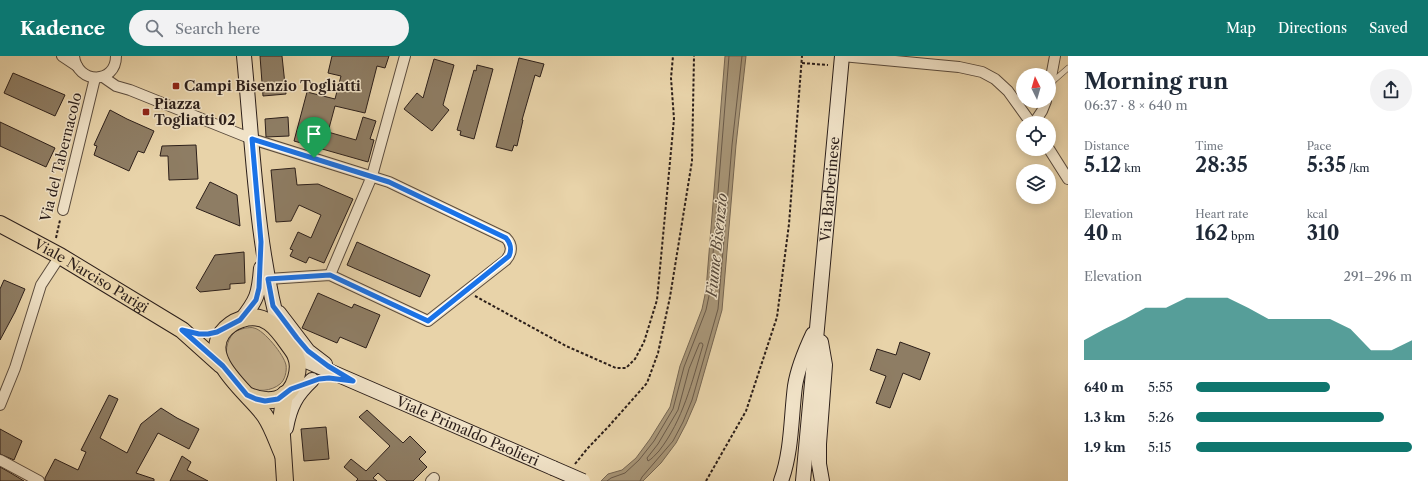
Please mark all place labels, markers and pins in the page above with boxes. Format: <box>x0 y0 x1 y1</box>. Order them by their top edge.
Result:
place label: Campi Bisenzio Togliatti <box>184 77 361 95</box>
marker: Campi Bisenzio Togliatti <box>171 81 181 91</box>
place label: Piazza Togliatti 02 <box>154 95 236 129</box>
marker: Piazza Togliatti 02 <box>141 107 151 117</box>
pin <box>297 117 331 158</box>

